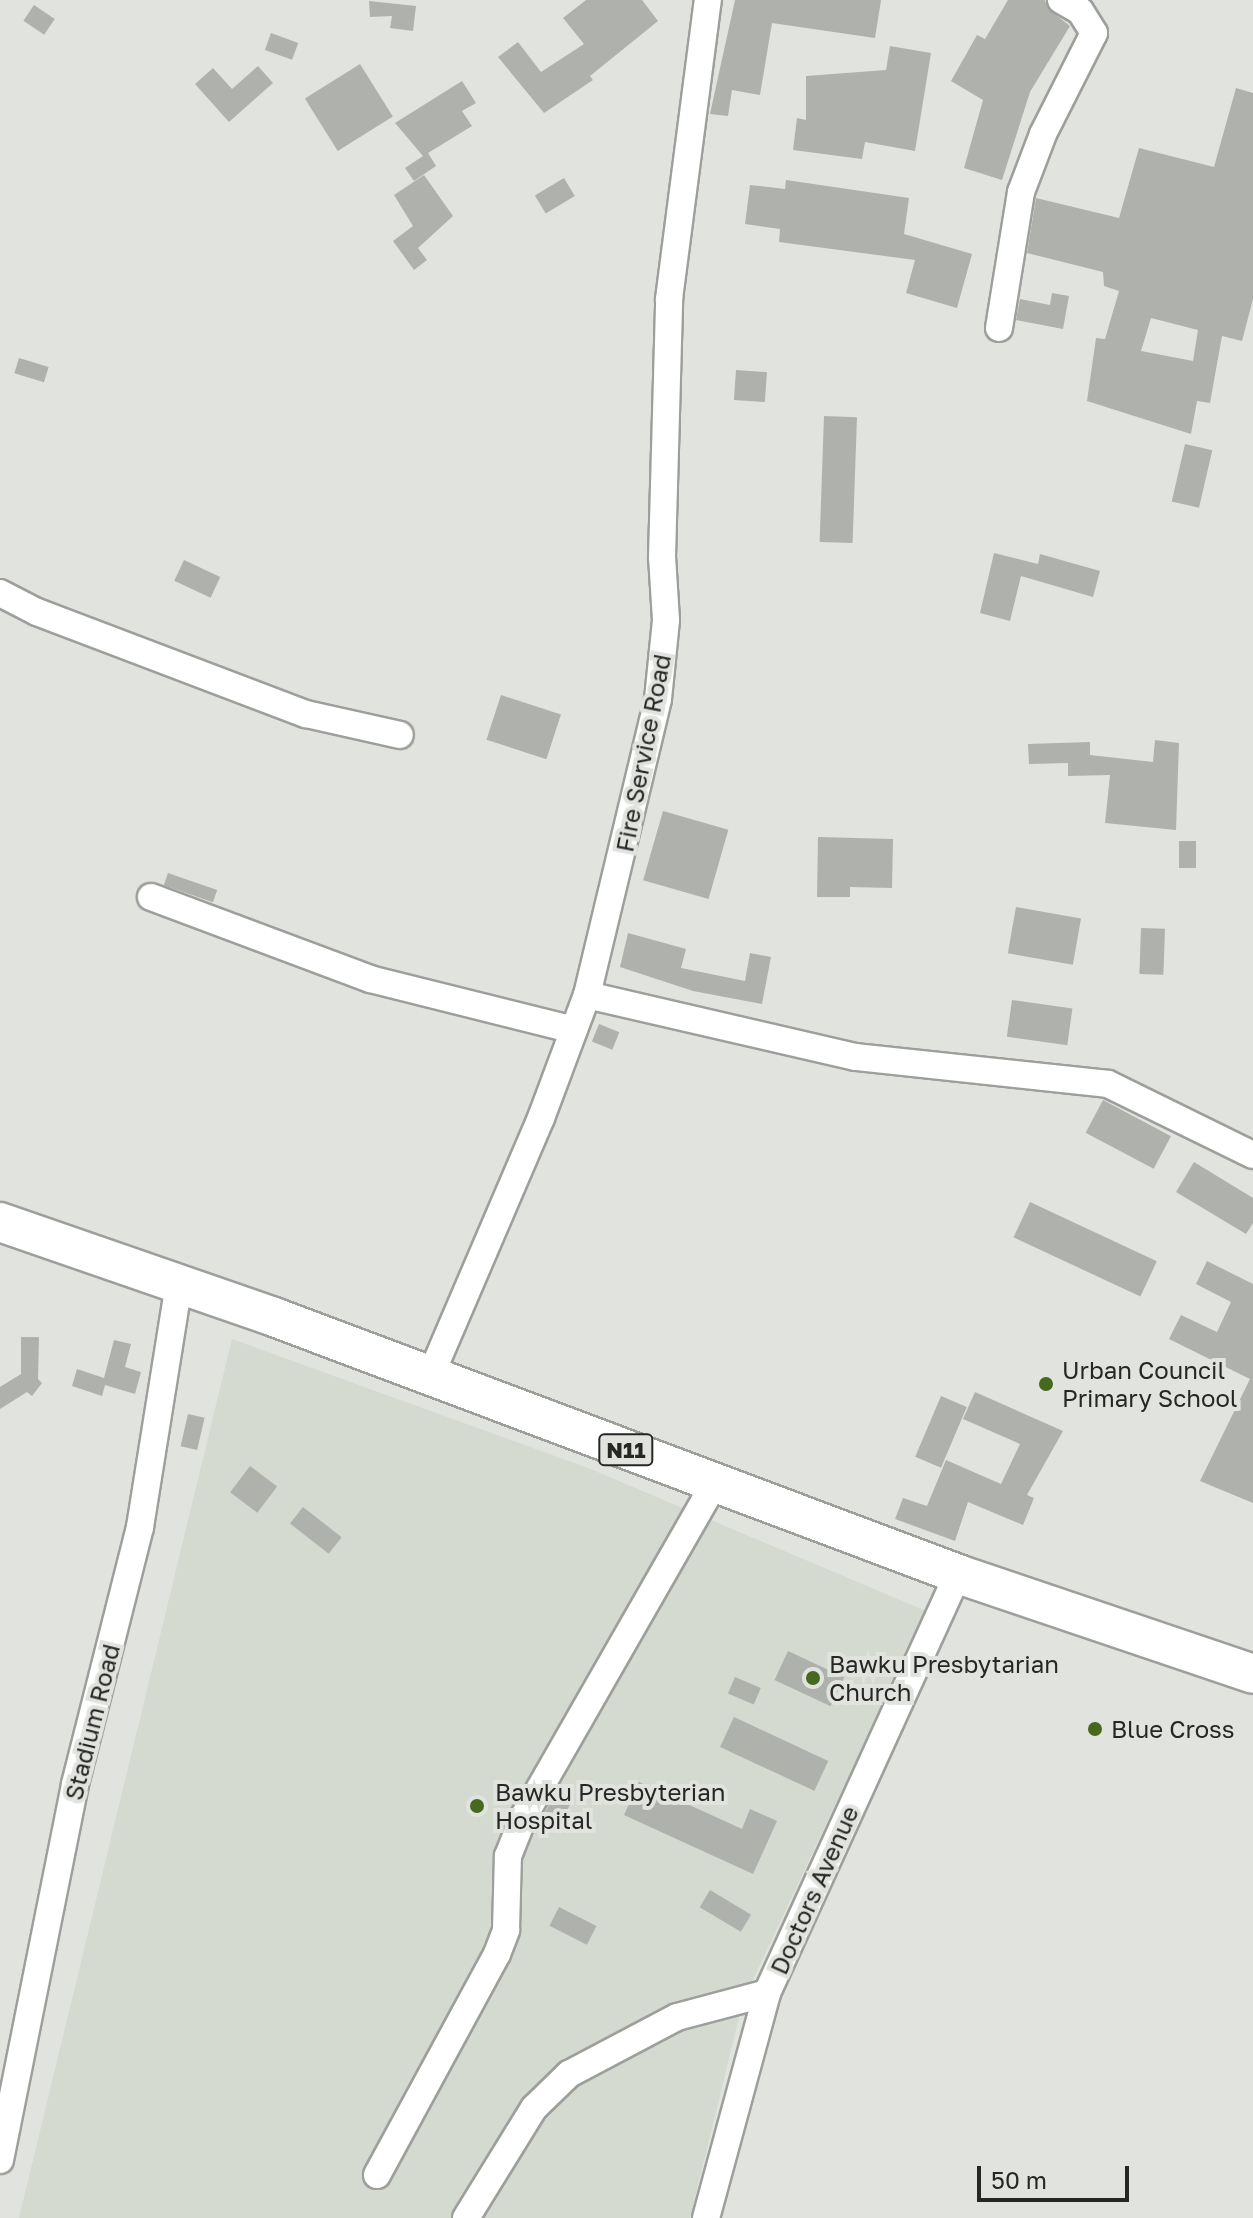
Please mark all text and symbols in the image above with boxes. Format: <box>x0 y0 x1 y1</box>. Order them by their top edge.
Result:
street label: Fire Service Road <box>610 652 676 854</box>
place label: Urban Council Primary School <box>1062 1356 1238 1412</box>
marker: Urban Council Primary School <box>1037 1375 1055 1393</box>
road number: N11 <box>598 1432 654 1468</box>
street label: Stadium Road <box>59 1641 125 1803</box>
place label: Bawku Presbytarian Church <box>829 1650 1059 1706</box>
marker: Bawku Presbytarian Church <box>804 1669 822 1687</box>
place label: Blue Cross <box>1111 1715 1234 1743</box>
marker: Blue Cross <box>1086 1720 1104 1738</box>
place label: Bawku Presbyterian Hospital <box>495 1778 725 1834</box>
marker: Bawku Presbyterian Hospital <box>466 1795 488 1817</box>
street label: Doctors Avenue <box>764 1801 864 1979</box>
scale bar <box>981 2150 1133 2200</box>
text: 50 m <box>991 2165 1047 2194</box>

